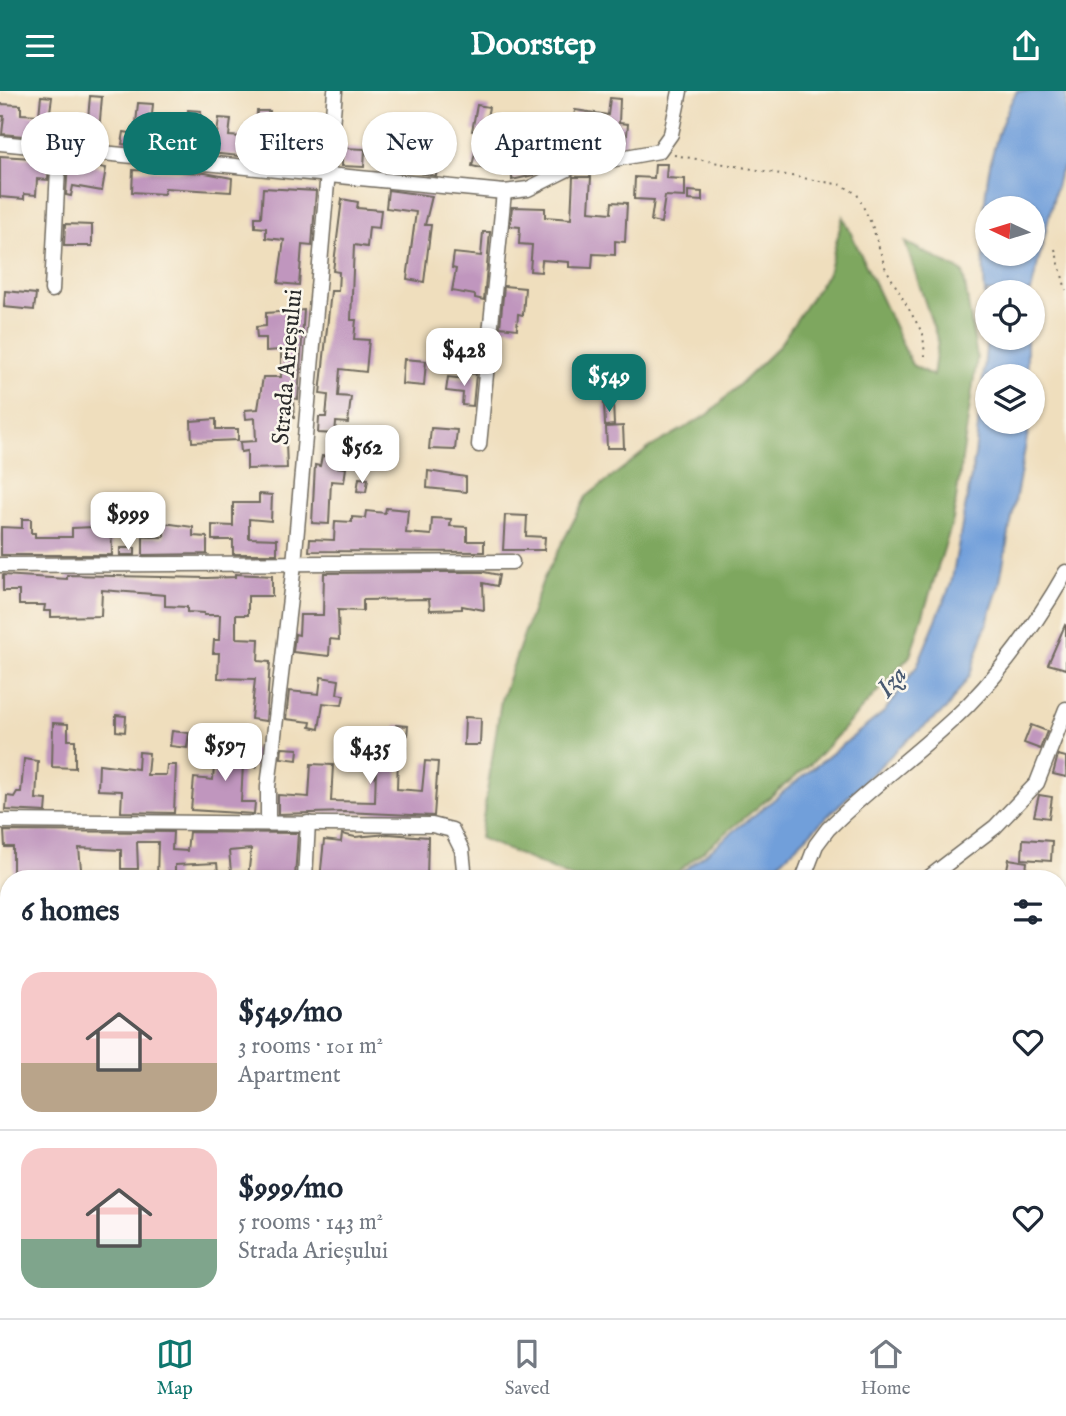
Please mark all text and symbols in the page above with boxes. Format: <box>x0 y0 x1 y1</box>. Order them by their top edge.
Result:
text: Doorstep <box>470 25 596 66</box>
icon: menu <box>21 27 59 65</box>
icon: share <box>1007 27 1045 65</box>
chip: Buy <box>21 112 109 175</box>
chip: Rent <box>123 112 221 175</box>
chip: Filters <box>235 112 348 175</box>
chip: New <box>362 112 457 175</box>
chip: Apartment <box>471 112 626 175</box>
north arrow <box>975 196 1045 266</box>
map controls <box>975 196 1045 434</box>
button: locate <box>975 280 1045 350</box>
street label: Strada Arieșului <box>266 288 310 446</box>
pin: $428 <box>423 329 505 388</box>
text: $428 <box>442 336 486 365</box>
pin: $549 <box>568 355 650 414</box>
text: $549 <box>588 362 630 391</box>
button: layers <box>975 364 1045 434</box>
pin: $562 <box>321 425 403 485</box>
text: $562 <box>341 433 383 462</box>
pin: $999 <box>87 493 169 552</box>
text: $999 <box>107 500 149 529</box>
water label: Iza <box>869 659 915 705</box>
pin: $597 <box>184 723 266 783</box>
pin: $435 <box>329 727 411 786</box>
text: $597 <box>204 731 246 760</box>
text: $435 <box>350 734 390 763</box>
text: 6 homes <box>21 893 120 931</box>
icon: filters <box>1009 893 1047 931</box>
text: $549/mo <box>238 994 342 1032</box>
icon: home <box>77 1000 161 1084</box>
icon: heart <box>1009 1023 1047 1061</box>
text: 3 rooms · 101 m² <box>238 1032 383 1061</box>
text: Apartment <box>238 1061 341 1090</box>
text: $999/mo <box>238 1170 343 1208</box>
icon: home <box>77 1176 161 1260</box>
icon: heart <box>1009 1199 1047 1237</box>
text: 5 rooms · 143 m² <box>238 1208 383 1237</box>
text: Strada Arieșului <box>238 1237 388 1266</box>
tab: Map <box>156 1335 194 1401</box>
tab: Saved <box>505 1335 550 1401</box>
tab: Home <box>861 1335 910 1401</box>

